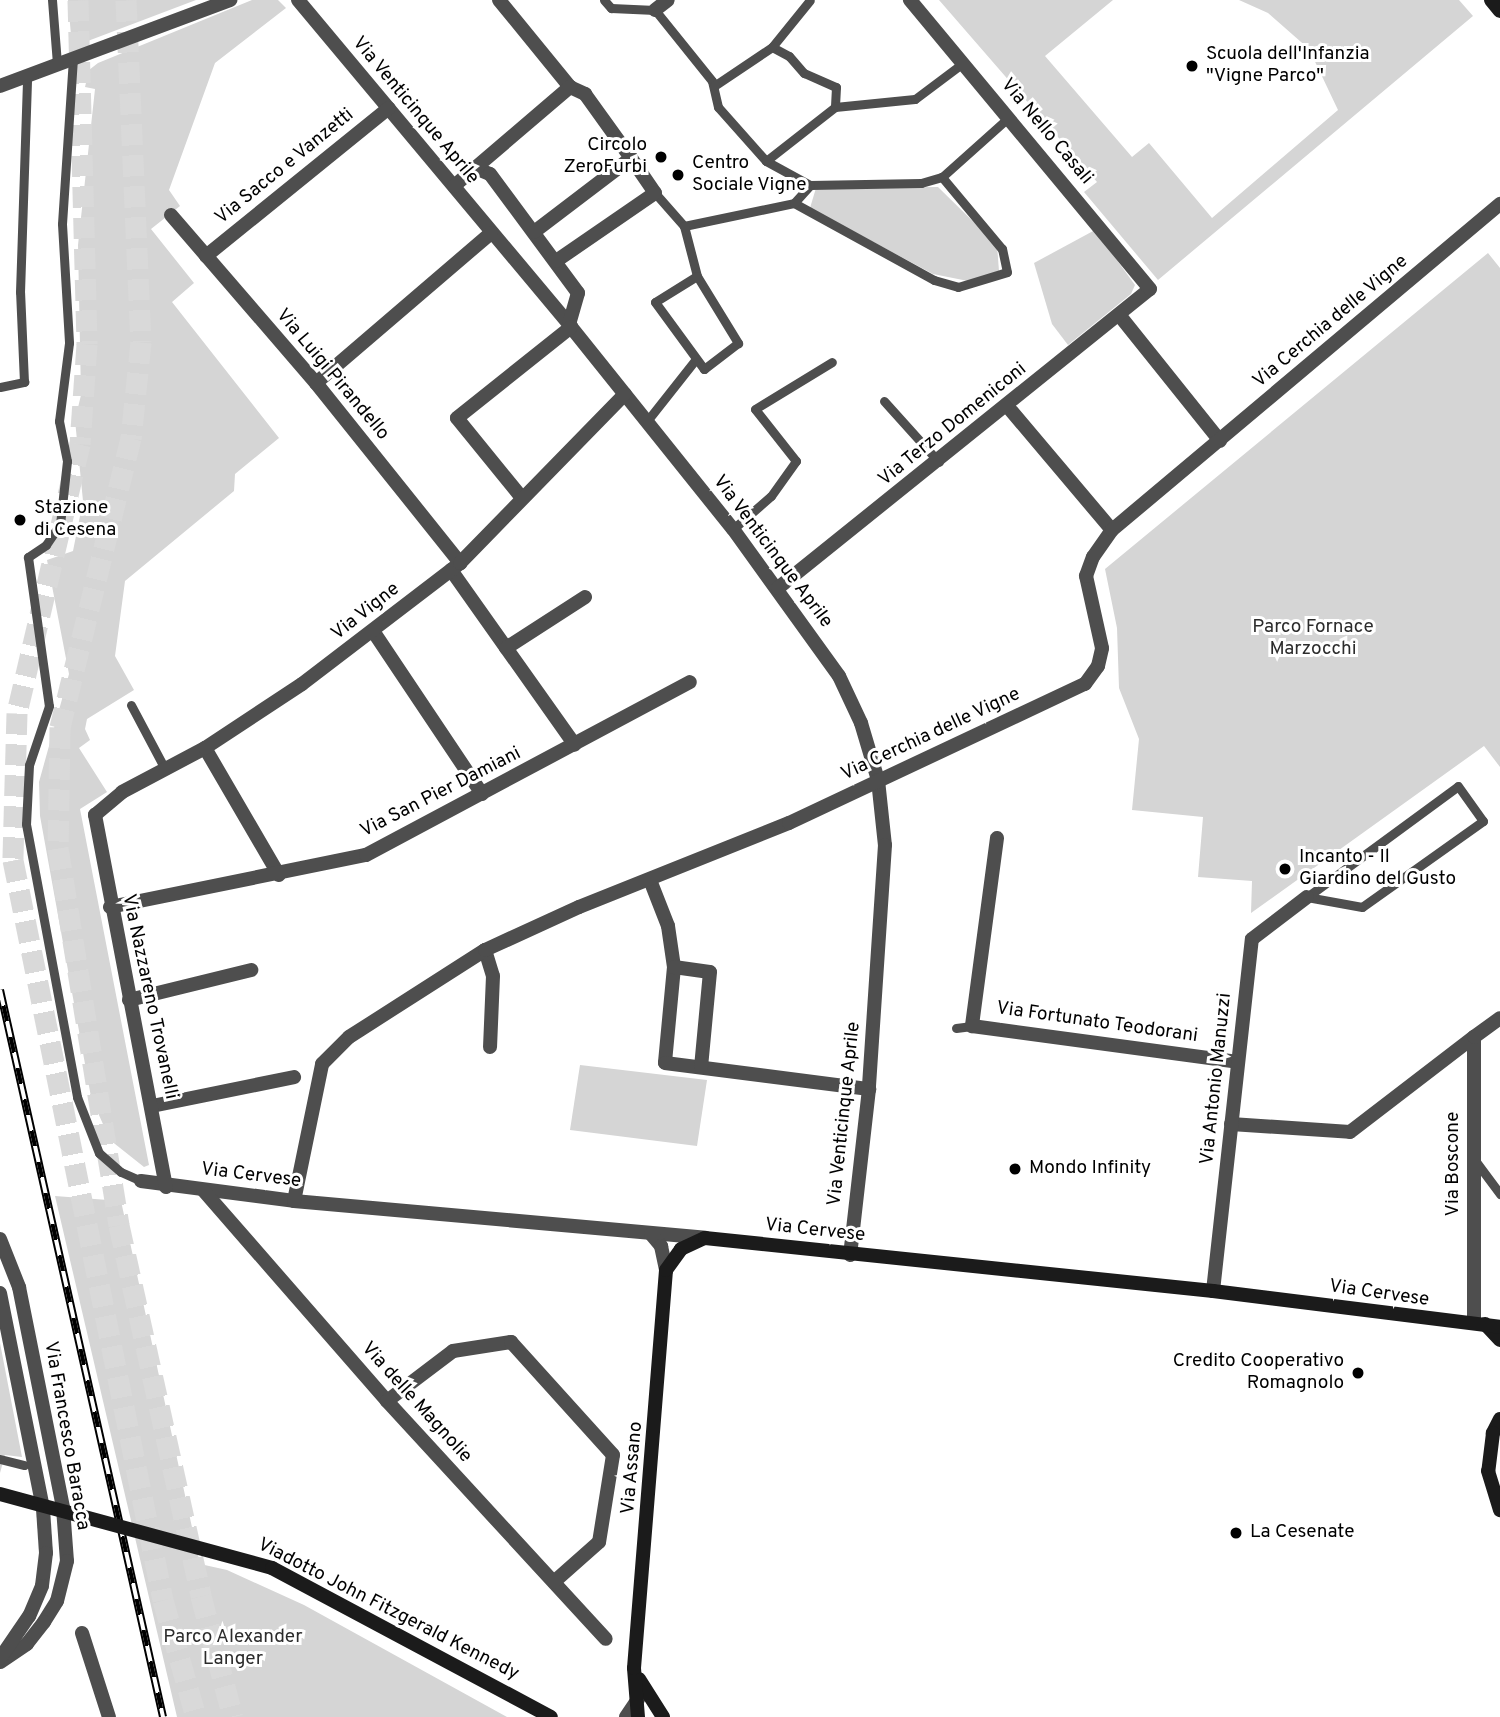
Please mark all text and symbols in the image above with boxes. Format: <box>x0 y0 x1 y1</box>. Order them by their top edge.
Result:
street label: Via Venticinque Aprile <box>346 32 484 190</box>
place label: Scuola dell'Infanzia "Vigne Parco" <box>1206 44 1370 88</box>
marker: Scuola dell'Infanzia "Vigne Parco" <box>1184 58 1200 74</box>
street label: Via Nello Casali <box>995 74 1097 190</box>
street label: Via Sacco e Vanzetti <box>211 104 359 230</box>
place label: Circolo ZeroFurbi <box>563 135 647 179</box>
marker: Circolo ZeroFurbi <box>653 149 669 165</box>
place label: Centro Sociale Vigne <box>692 153 807 197</box>
marker: Centro Sociale Vigne <box>670 167 686 183</box>
street label: Via Cerchia delle Vigne <box>1249 250 1413 394</box>
street label: Via Luigi Pirandello <box>270 305 394 445</box>
street label: Via Terzo Domeniconi <box>874 358 1032 492</box>
street label: Via Venticinque Aprile <box>707 471 837 633</box>
place label: Stazione di Cesena <box>34 498 116 542</box>
marker: Stazione di Cesena <box>12 512 28 528</box>
street label: Via Vigne <box>327 578 405 646</box>
park label: Parco Fornace Marzocchi <box>1252 617 1374 661</box>
street label: Via Cerchia delle Vigne <box>838 683 1024 787</box>
street label: Via San Pier Damiani <box>357 743 525 843</box>
place label: Incanto - Il Giardino del Gusto <box>1299 847 1456 891</box>
marker: Incanto - Il Giardino del Gusto <box>1277 861 1293 877</box>
street label: Via Nazzareno Trovanelli <box>116 892 182 1102</box>
street label: Via Antonio Manuzzi <box>1197 992 1237 1166</box>
street label: Via Fortunato Teodorani <box>994 998 1200 1048</box>
street label: Via Venticinque Aprile <box>824 1020 866 1208</box>
street label: Via Boscone <box>1443 1112 1465 1216</box>
place label: Mondo Infinity <box>1029 1158 1151 1180</box>
street label: Via Cervese <box>200 1159 302 1193</box>
marker: Mondo Infinity <box>1007 1161 1023 1177</box>
street label: Via Cervese <box>764 1214 866 1248</box>
street label: Via Cervese <box>1328 1276 1430 1312</box>
street label: Via delle Magnolie <box>356 1338 476 1468</box>
street label: Via Francesco Baracca <box>38 1340 94 1532</box>
place label: Credito Cooperativo Romagnolo <box>1173 1351 1344 1395</box>
marker: Credito Cooperativo Romagnolo <box>1350 1365 1366 1381</box>
street label: Via Assano <box>618 1420 648 1516</box>
place label: La Cesenate <box>1250 1522 1354 1544</box>
marker: La Cesenate <box>1228 1525 1244 1541</box>
street label: Viadotto John Fitzgerald Kennedy <box>253 1534 523 1686</box>
park label: Parco Alexander Langer <box>163 1627 303 1671</box>

